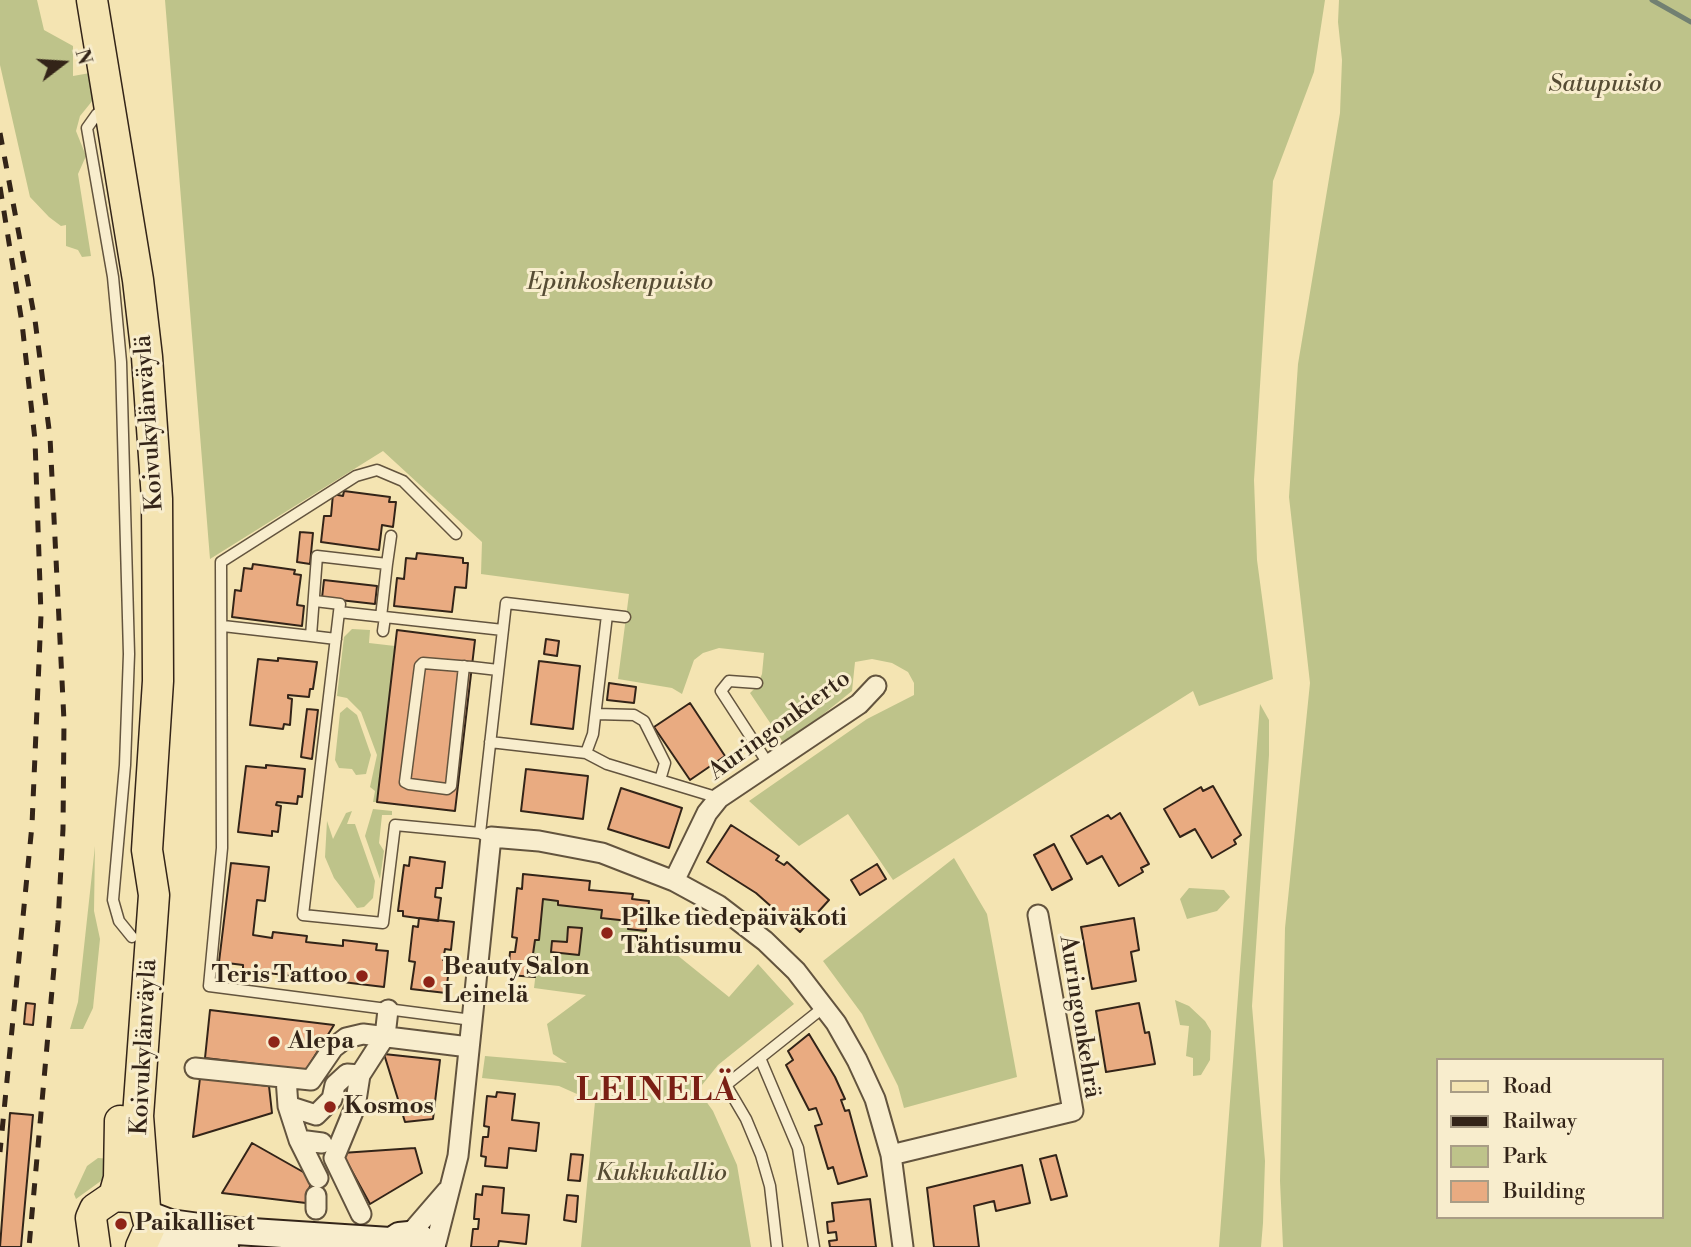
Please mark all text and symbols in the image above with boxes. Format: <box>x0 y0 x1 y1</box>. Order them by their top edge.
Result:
north arrow <box>28 28 98 98</box>
text: N <box>69 46 97 68</box>
park label: Satupuisto <box>1548 71 1662 99</box>
park label: Epinkoskenpuisto <box>527 269 713 297</box>
street label: Koivukylänväylä <box>129 334 171 512</box>
street label: Auringonkierto <box>703 665 857 787</box>
place label: Pilke tiedepäiväkoti Tähtisumu <box>621 905 847 961</box>
marker: Pilke tiedepäiväkoti Tähtisumu <box>599 925 615 941</box>
street label: Auringonkehrä <box>1052 934 1106 1100</box>
place label: Beauty Salon Leinelä <box>443 954 589 1010</box>
street label: Koivukylänväylä <box>126 958 164 1136</box>
place label: Teris Tattoo <box>212 962 348 990</box>
marker: Teris Tattoo <box>354 968 370 984</box>
marker: Beauty Salon Leinelä <box>421 974 437 990</box>
place label: Alepa <box>288 1028 354 1056</box>
marker: Alepa <box>266 1034 282 1050</box>
legend <box>1436 1058 1663 1219</box>
district label: LEINELÄ <box>577 1073 737 1111</box>
text: Road <box>1503 1074 1552 1100</box>
place label: Kosmos <box>344 1093 434 1121</box>
marker: Kosmos <box>322 1099 338 1115</box>
text: Railway <box>1503 1109 1577 1135</box>
text: Park <box>1503 1144 1547 1170</box>
park label: Kukkukallio <box>595 1160 727 1188</box>
text: Building <box>1503 1179 1585 1205</box>
place label: Paikalliset <box>135 1210 255 1238</box>
marker: Paikalliset <box>113 1216 129 1232</box>

